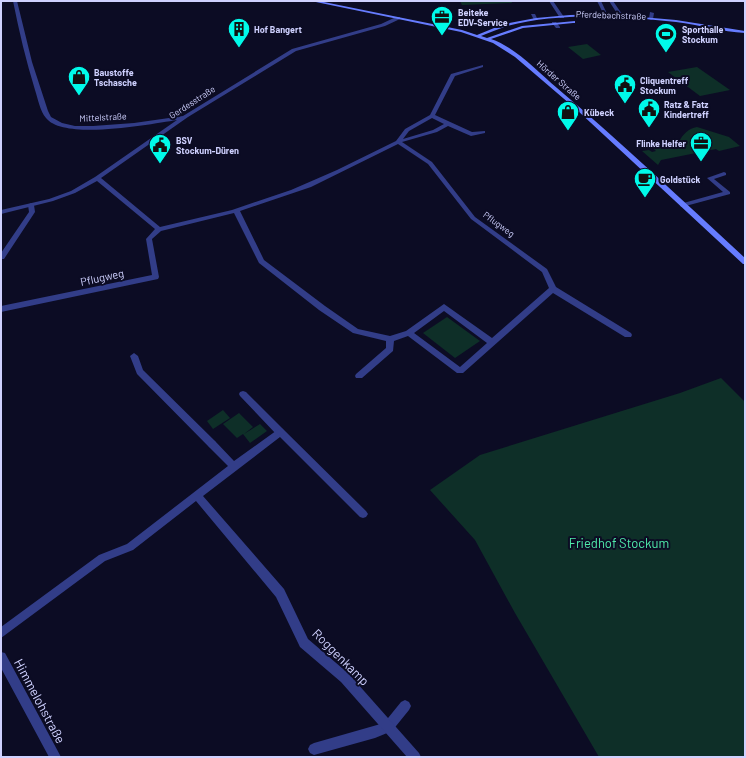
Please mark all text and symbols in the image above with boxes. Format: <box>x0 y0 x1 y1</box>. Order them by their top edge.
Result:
office icon: Beiteke EDV-Service <box>429 4 455 37</box>
place label: Beiteke EDV-Service <box>458 7 508 28</box>
street label: Pferdebachstraße <box>576 8 646 22</box>
building icon: Hof Bangert <box>226 16 252 49</box>
sports icon: Sporthalle Stockum <box>653 21 679 54</box>
place label: Hof Bangert <box>254 24 302 35</box>
place label: Sporthalle Stockum <box>682 24 723 45</box>
street label: Hörder Straße <box>535 58 583 102</box>
shop icon: Baustoffe Tschasche <box>66 64 92 97</box>
place label: Baustoffe Tschasche <box>94 67 137 88</box>
public building icon: Cliquentreff Stockum <box>612 72 638 105</box>
place label: Cliquentreff Stockum <box>640 75 689 96</box>
street label: Gerdesstraße <box>167 83 217 121</box>
public building icon: Ratz & Fatz Kindertreff <box>636 96 662 129</box>
shop icon: Kübeck <box>555 99 581 132</box>
place label: Ratz & Fatz Kindertreff <box>664 99 709 120</box>
place label: Kübeck <box>584 107 614 118</box>
street label: Mittelstraße <box>79 110 127 124</box>
office icon: Flinke Helfer <box>688 130 714 163</box>
public building icon: BSV Stockum-Düren <box>147 132 173 165</box>
place label: BSV Stockum-Düren <box>176 135 239 156</box>
place label: Flinke Helfer <box>636 138 687 149</box>
cafe icon: Goldstück <box>632 166 658 199</box>
place label: Goldstück <box>660 174 700 185</box>
street label: Pflugweg <box>481 209 517 239</box>
street label: Pflugweg <box>79 266 125 288</box>
park label: Friedhof Stockum <box>569 535 669 551</box>
street label: Roggenkamp <box>309 625 373 689</box>
street label: Himmelohstraße <box>11 656 69 746</box>

